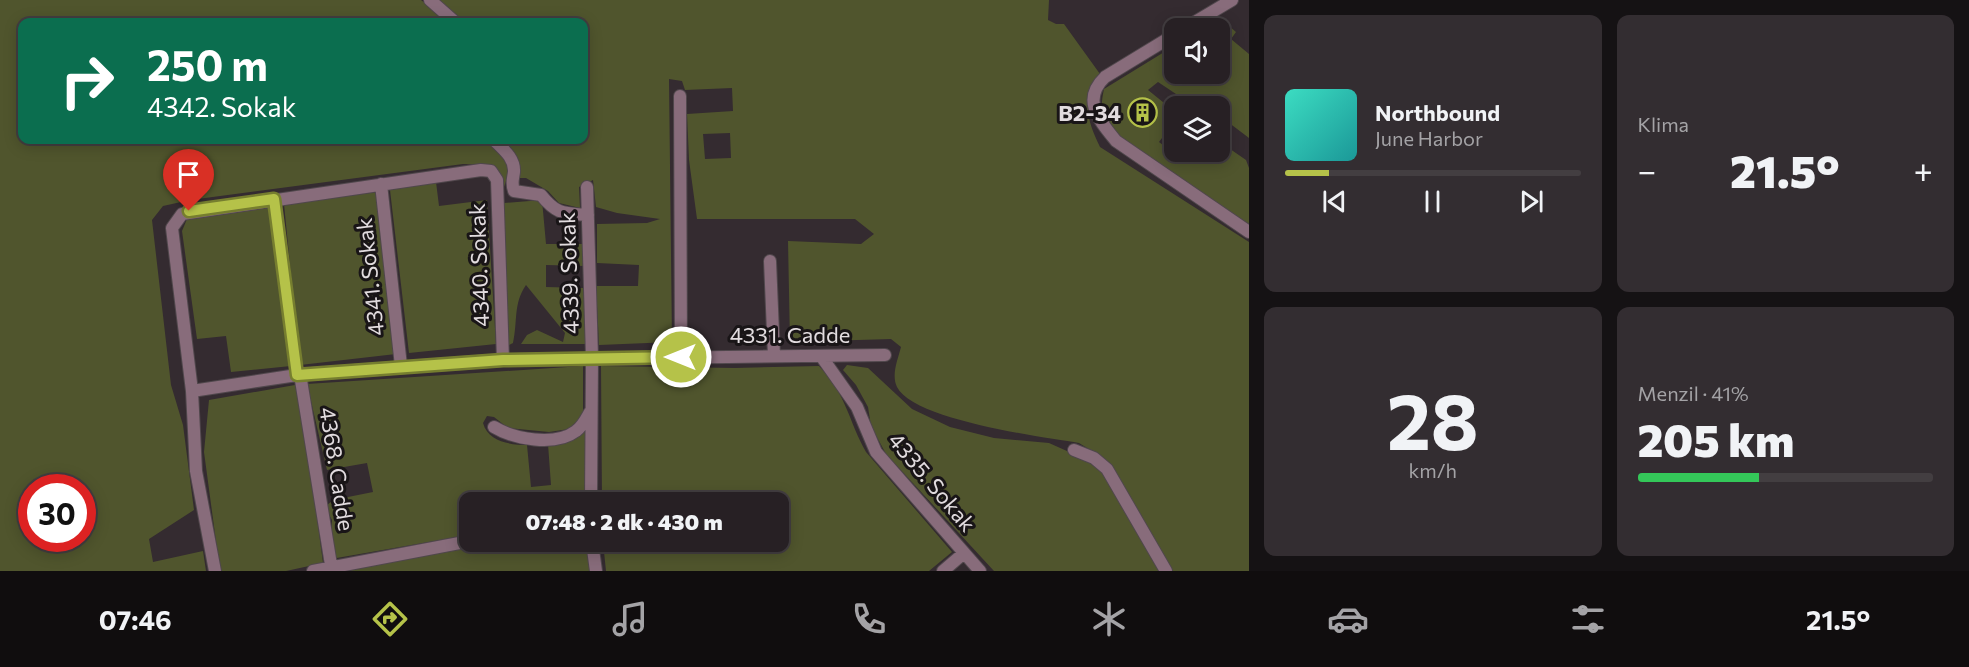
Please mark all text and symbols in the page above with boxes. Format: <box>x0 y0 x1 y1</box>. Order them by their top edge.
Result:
map controls <box>1164 18 1230 162</box>
button: sound <box>1164 18 1230 84</box>
text: 250 m <box>147 38 268 90</box>
icon: right <box>48 42 126 120</box>
text: 4342. Sokak <box>147 90 296 123</box>
button: layers <box>1164 96 1230 162</box>
building icon: B2-34 <box>1126 97 1158 129</box>
place label: B2-34 <box>1058 99 1121 126</box>
text: Northbound <box>1375 99 1500 126</box>
text: Klima <box>1638 112 1689 136</box>
text: June Harbor <box>1375 126 1483 150</box>
text: 21.5° <box>1730 142 1840 197</box>
pin <box>163 149 214 211</box>
text: − <box>1638 149 1656 190</box>
text: + <box>1914 149 1933 190</box>
icon: arrive <box>172 158 205 191</box>
icon: previous <box>1318 185 1351 218</box>
icon: pause <box>1416 185 1449 218</box>
icon: next <box>1515 185 1548 218</box>
street label: 4340. Sokak <box>463 203 494 327</box>
street label: 4339. Sokak <box>553 212 584 334</box>
street label: 4341. Sokak <box>350 217 389 337</box>
street label: 4331. Cadde <box>730 321 850 348</box>
position arrow <box>649 325 713 389</box>
text: 28 <box>1387 371 1479 466</box>
text: Menzil · 41% <box>1638 381 1749 405</box>
street label: 4368. Cadde <box>314 405 361 533</box>
text: 205 km <box>1638 411 1794 466</box>
street label: 4335. Sokak <box>883 427 982 537</box>
text: km/h <box>1408 458 1457 482</box>
speed limit sign: 30 <box>18 474 96 552</box>
text: 07:48 · 2 dk · 430 m <box>525 508 723 535</box>
icon: directions <box>369 598 411 640</box>
icon: music <box>609 598 651 640</box>
icon: phone <box>848 598 890 640</box>
icon: climate <box>1088 598 1130 640</box>
icon: car <box>1327 598 1369 640</box>
icon: filters <box>1567 598 1609 640</box>
text: 07:46 <box>99 603 172 636</box>
text: 21.5° <box>1806 603 1870 636</box>

